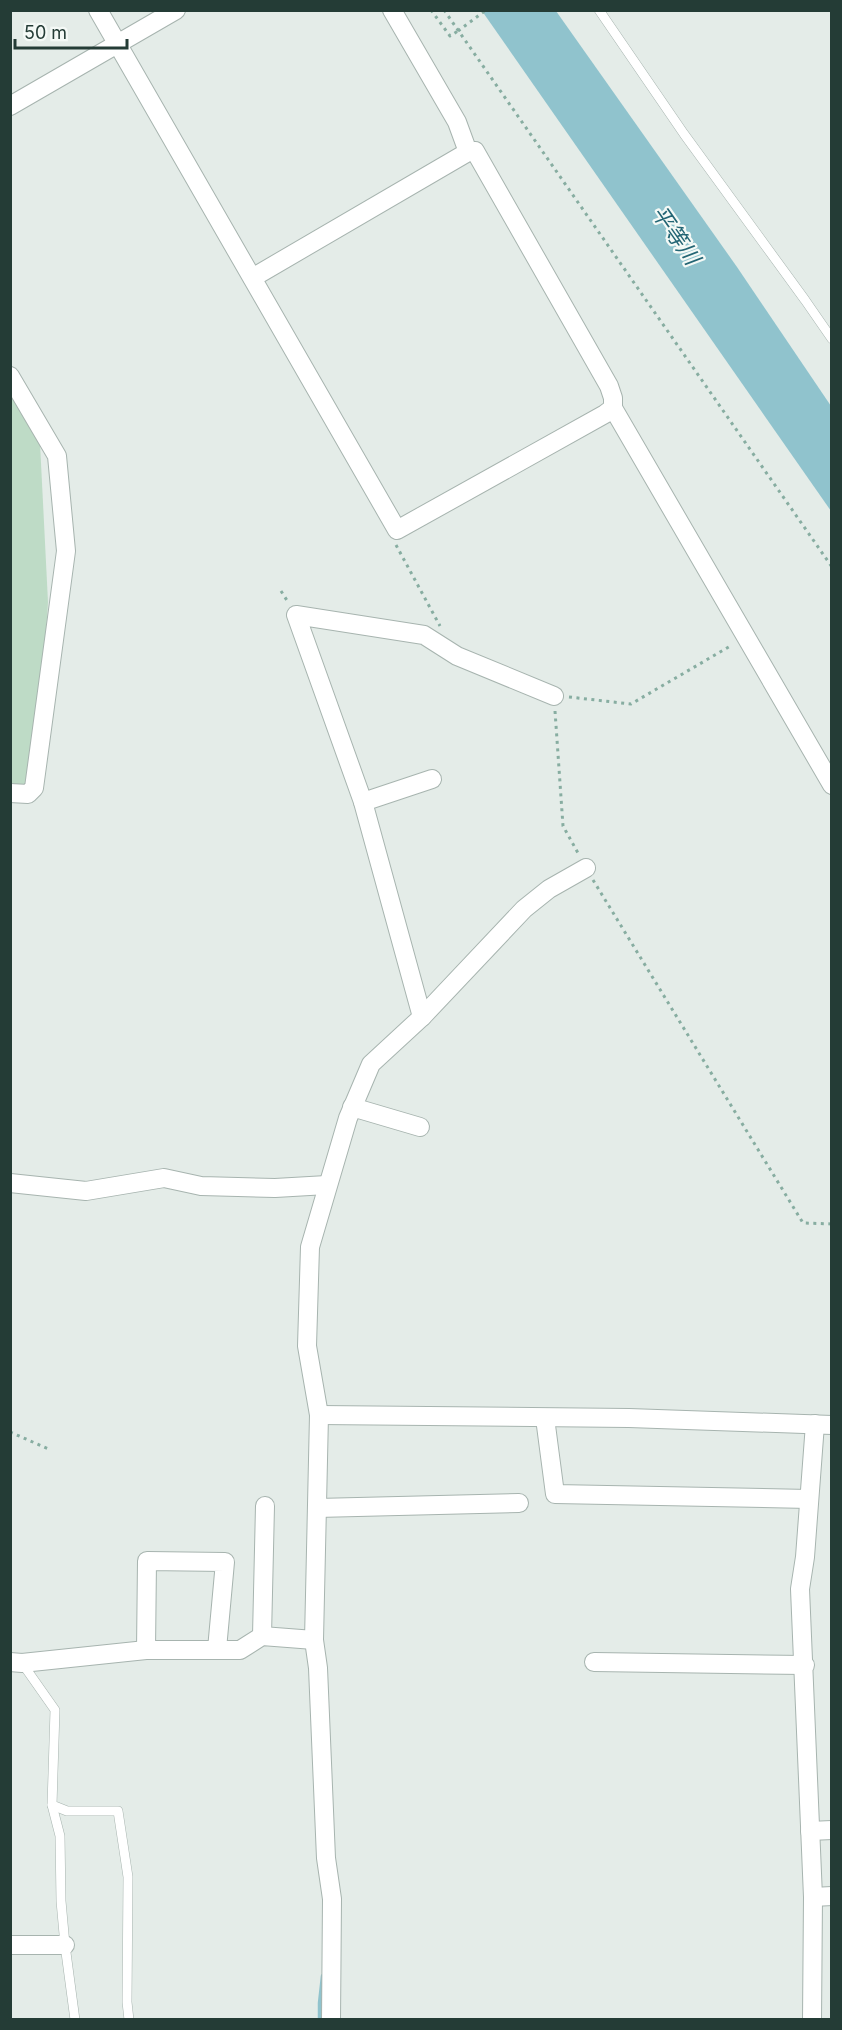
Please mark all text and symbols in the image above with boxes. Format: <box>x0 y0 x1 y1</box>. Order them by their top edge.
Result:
scale bar <box>15 12 128 50</box>
text: 50 m <box>24 22 67 43</box>
water label: 平等川 <box>646 201 707 271</box>

